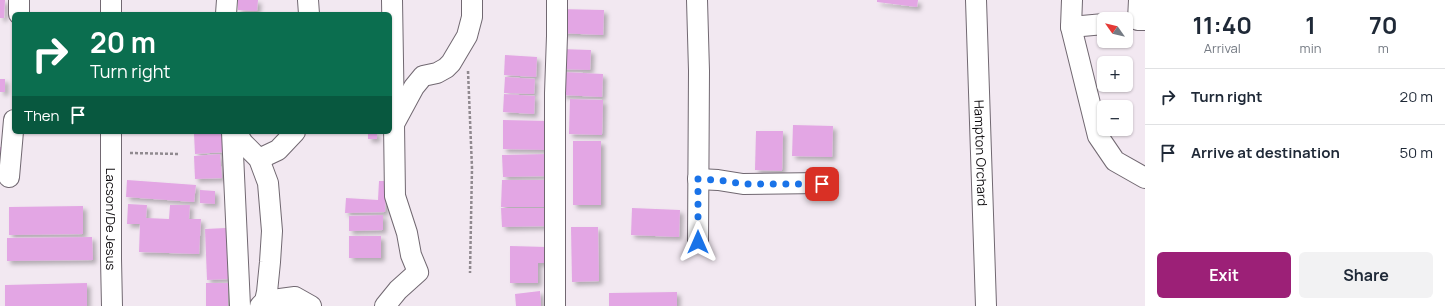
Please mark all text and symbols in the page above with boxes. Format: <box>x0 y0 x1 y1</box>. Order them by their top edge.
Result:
text: 11:40 <box>1192 8 1252 41</box>
text: 1 <box>1305 8 1316 41</box>
text: 70 <box>1369 8 1398 41</box>
north arrow <box>1097 12 1133 48</box>
map controls <box>1097 12 1133 136</box>
text: 20 m <box>90 23 156 61</box>
icon: right <box>24 28 76 80</box>
text: Arrival <box>1204 39 1241 57</box>
text: min <box>1300 39 1321 57</box>
text: m <box>1378 39 1389 57</box>
button: + <box>1097 56 1133 92</box>
text: Turn right <box>90 59 171 83</box>
icon: right <box>1157 86 1179 108</box>
text: Turn right <box>1191 86 1262 107</box>
text: 20 m <box>1400 86 1433 107</box>
street label: Hampton Orchard <box>970 100 992 206</box>
button: − <box>1097 100 1133 136</box>
icon: arrive <box>67 104 89 126</box>
text: Then <box>24 105 59 126</box>
icon: arrive <box>1157 142 1179 164</box>
text: Arrive at destination <box>1191 142 1340 163</box>
text: 50 m <box>1399 142 1433 163</box>
pin <box>805 167 839 201</box>
street label: Lacson/De Jesus <box>102 168 120 271</box>
icon: arrive <box>811 173 833 195</box>
position arrow <box>677 221 719 263</box>
button: Exit <box>1157 252 1291 298</box>
button: Share <box>1299 252 1433 298</box>

